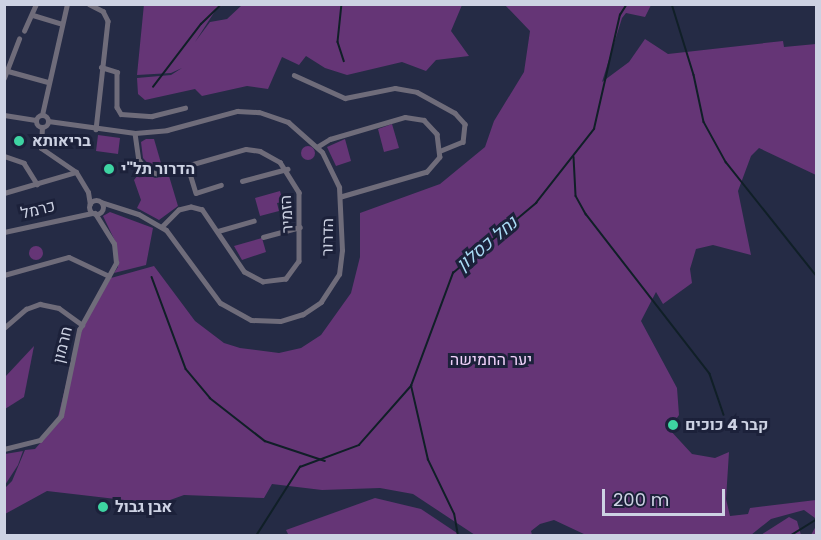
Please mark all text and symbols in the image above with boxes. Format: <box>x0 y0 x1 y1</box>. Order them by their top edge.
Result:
place label: בריאותא <box>32 131 91 151</box>
marker: בריאותא <box>10 132 28 150</box>
place label: הדרור תל"י <box>121 159 195 179</box>
marker: הדרור תל"י <box>102 162 116 176</box>
street label: הזמיר <box>276 195 298 233</box>
street label: כרמל <box>19 196 57 224</box>
water label: נחל כסלון <box>452 212 522 276</box>
street label: הדרור <box>318 218 338 256</box>
street label: חרמון <box>49 325 77 365</box>
park label: יער החמישה <box>450 350 532 370</box>
place label: קבר 4 כוכים <box>685 415 768 435</box>
marker: קבר 4 כוכים <box>666 418 680 432</box>
scale bar <box>605 477 728 515</box>
text: 200 m <box>613 487 669 512</box>
place label: אבן גבול <box>115 497 172 517</box>
marker: אבן גבול <box>96 500 110 514</box>

